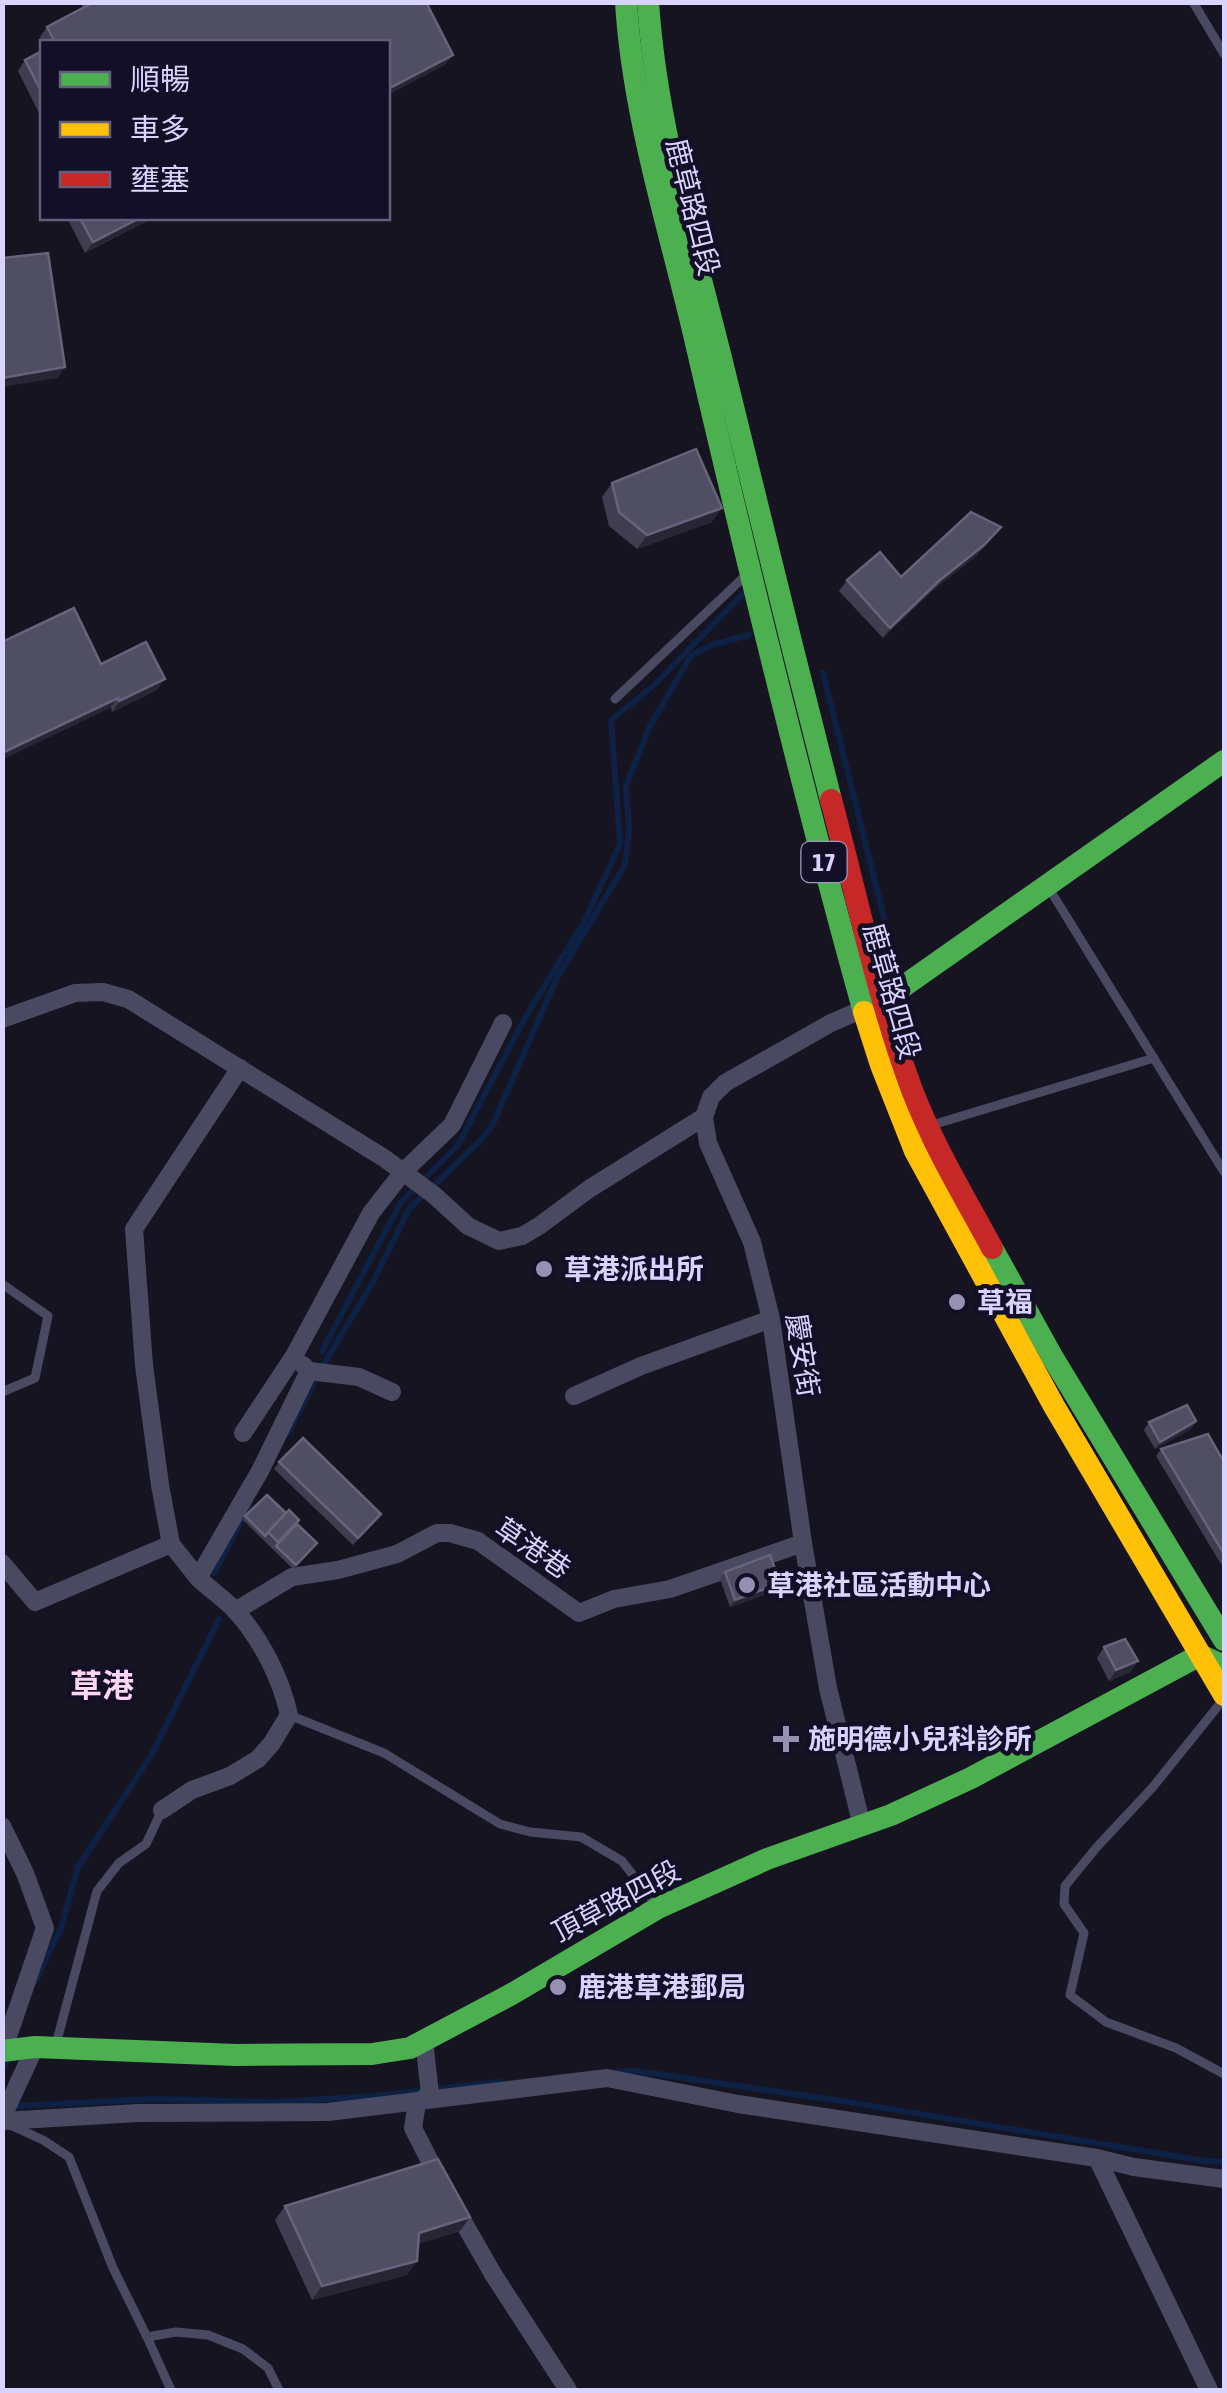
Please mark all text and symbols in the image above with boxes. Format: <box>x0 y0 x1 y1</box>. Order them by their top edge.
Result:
legend <box>40 40 390 220</box>
text: 順暢 <box>130 62 190 96</box>
text: 車多 <box>130 112 190 146</box>
street label: 鹿草路四段 <box>661 135 725 279</box>
text: 壅塞 <box>130 162 190 196</box>
road number: 17 <box>802 842 846 882</box>
street label: 鹿草路四段 <box>857 919 927 1063</box>
place label: 草港派出所 <box>564 1253 704 1285</box>
marker: 草港派出所 <box>533 1258 555 1280</box>
place label: 草福 <box>977 1286 1033 1318</box>
marker: 草福 <box>946 1291 968 1313</box>
street label: 慶安街 <box>781 1311 825 1399</box>
street label: 草港巷 <box>489 1511 577 1585</box>
place label: 草港社區活動中心 <box>767 1569 991 1601</box>
marker: 草港社區活動中心 <box>736 1574 758 1596</box>
district label: 草港 <box>70 1667 134 1704</box>
place label: 施明德小兒科診所 <box>808 1723 1032 1755</box>
marker: 施明德小兒科診所 <box>773 1726 799 1752</box>
street label: 頂草路四段 <box>547 1854 685 1948</box>
place label: 鹿港草港郵局 <box>578 1971 746 2003</box>
marker: 鹿港草港郵局 <box>547 1976 569 1998</box>

